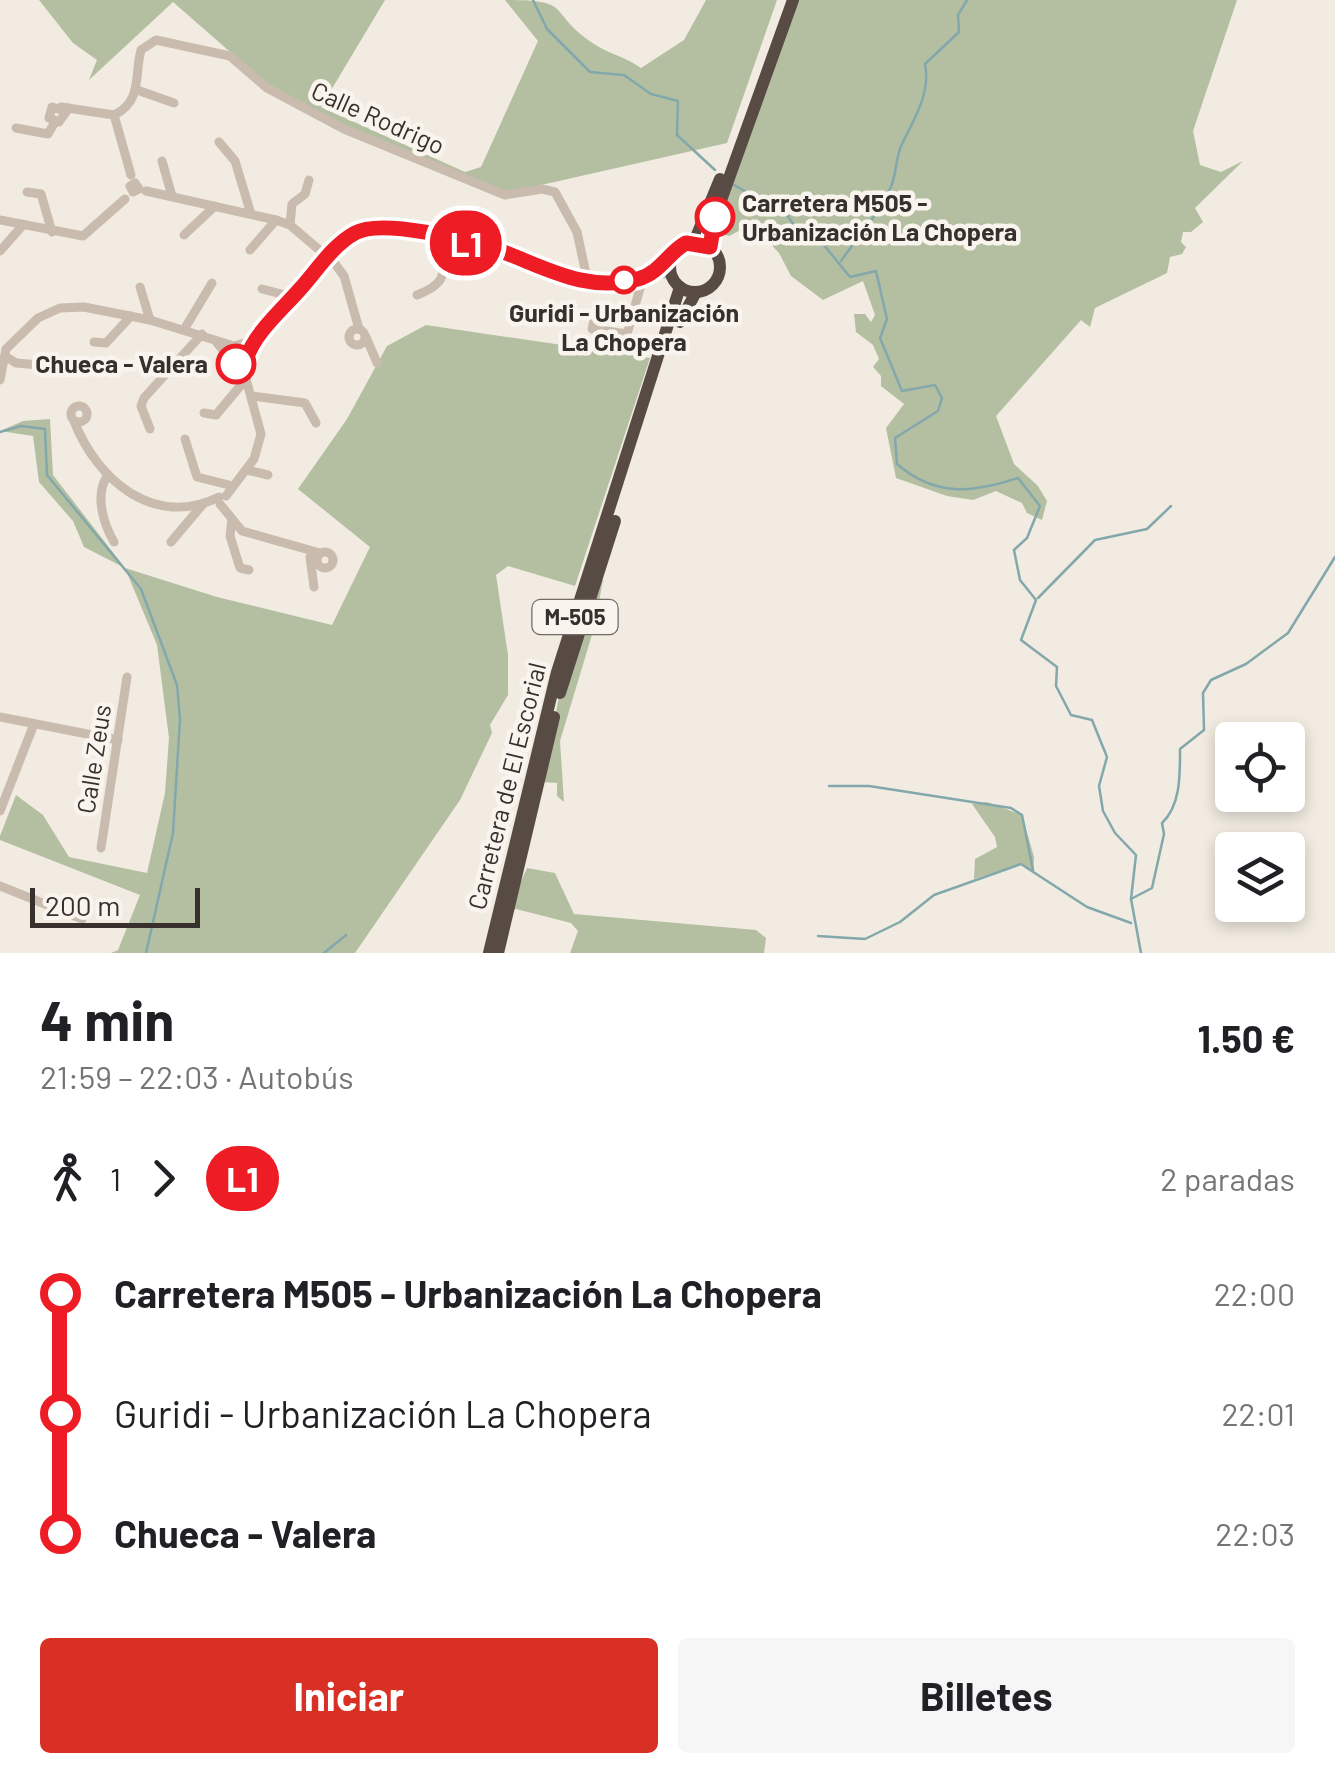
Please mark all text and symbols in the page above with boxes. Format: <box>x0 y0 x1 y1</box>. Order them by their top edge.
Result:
street label: Calle Rodrigo <box>307 74 450 160</box>
place label: Carretera M505 - Urbanización La Chopera <box>742 187 1017 246</box>
marker: Carretera M505 - Urbanización La Chopera <box>696 198 734 236</box>
line badge: L1 <box>421 210 511 276</box>
text: L1 <box>450 222 482 264</box>
marker: Guridi - Urbanización La Chopera <box>611 267 637 293</box>
place label: Guridi - Urbanización La Chopera <box>509 297 739 356</box>
marker: Chueca - Valera <box>217 345 255 383</box>
place label: Chueca - Valera <box>35 348 208 378</box>
road number: M-505 <box>532 600 618 634</box>
street label: Carretera de El Escorial <box>461 659 551 912</box>
street label: Calle Zeus <box>70 702 116 816</box>
map controls <box>1215 722 1305 922</box>
button: locate <box>1215 722 1305 812</box>
button: layers <box>1215 832 1305 922</box>
scale bar <box>30 883 200 928</box>
text: 200 m <box>45 888 120 922</box>
text: 4 min <box>40 986 174 1052</box>
text: 1.50 € <box>1197 1015 1295 1061</box>
text: 21:59 – 22:03 · Autobús <box>40 1057 354 1095</box>
icon: walk <box>40 1151 95 1206</box>
icon: forward <box>136 1151 191 1206</box>
text: L1 <box>226 1157 259 1199</box>
text: 1 <box>110 1159 121 1197</box>
text: 2 paradas <box>1160 1159 1295 1197</box>
text: Carretera M505 - Urbanización La Chopera <box>114 1270 822 1316</box>
text: 22:00 <box>1214 1274 1295 1312</box>
text: Guridi - Urbanización La Chopera <box>114 1390 652 1436</box>
text: 22:01 <box>1221 1394 1295 1432</box>
text: Chueca - Valera <box>114 1510 376 1556</box>
text: 22:03 <box>1215 1514 1295 1552</box>
button: Iniciar <box>40 1638 658 1753</box>
button: Billetes <box>678 1638 1295 1753</box>

